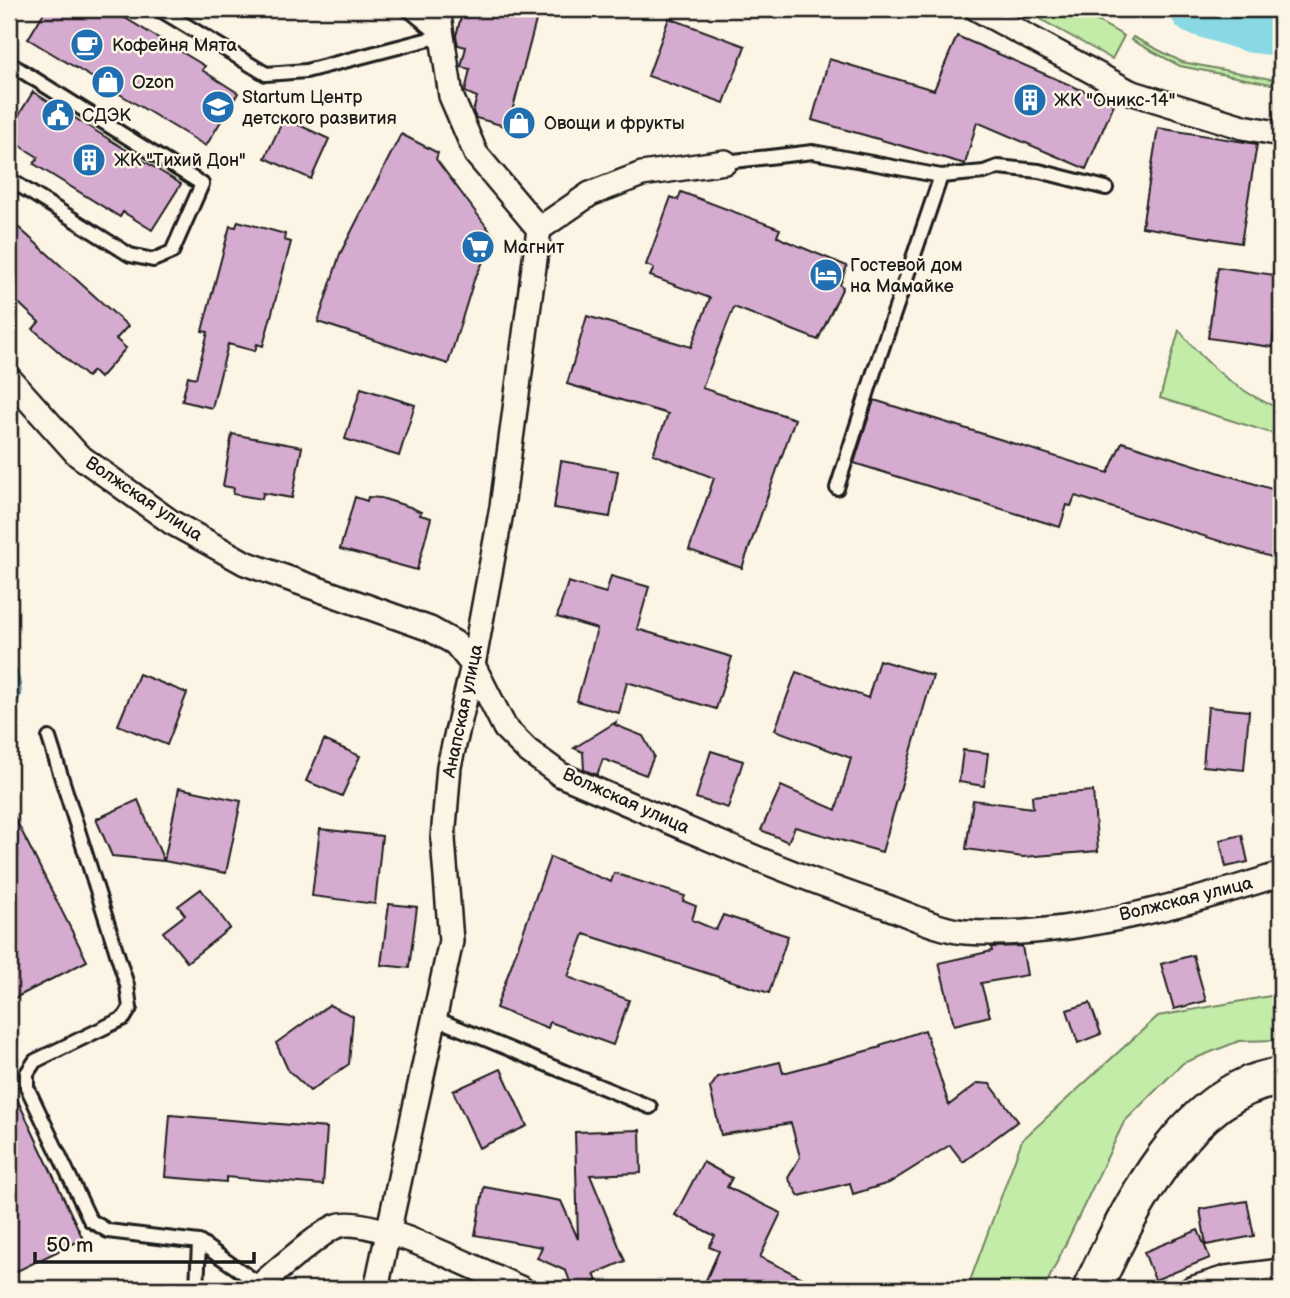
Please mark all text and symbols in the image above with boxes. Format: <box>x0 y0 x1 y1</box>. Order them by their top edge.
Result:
cafe icon: Кофейня Мята <box>68 26 106 64</box>
place label: Кофейня Мята <box>112 35 237 56</box>
shop icon: Ozon <box>89 63 127 101</box>
place label: Ozon <box>132 72 174 93</box>
building icon: ЖК "Оникс-14" <box>1011 81 1049 119</box>
place label: Startum Центр детского развития <box>242 87 397 129</box>
school or university icon: Startum Центр детского развития <box>199 88 237 126</box>
place label: ЖК "Оникс-14" <box>1054 90 1175 111</box>
public building icon: СДЭК <box>39 96 77 134</box>
shop icon: Овощи и фрукты <box>500 104 538 142</box>
place label: СДЭК <box>82 105 131 126</box>
place label: Овощи и фрукты <box>544 113 685 134</box>
building icon: ЖК "Тихий Дон" <box>70 141 108 179</box>
place label: ЖК "Тихий Дон" <box>114 150 246 171</box>
supermarket icon: Магнит <box>459 228 497 266</box>
place label: Магнит <box>503 237 565 258</box>
place label: Гостевой дом на Мамайке <box>850 255 963 297</box>
hotel icon: Гостевой дом на Мамайке <box>807 256 845 294</box>
street label: Волжская улица <box>82 452 207 546</box>
street label: Анапская улица <box>438 642 487 780</box>
street label: Волжская улица <box>559 764 693 838</box>
street label: Волжская улица <box>1117 872 1255 926</box>
scale bar <box>35 1221 254 1265</box>
text: 50 m <box>46 1233 93 1258</box>

